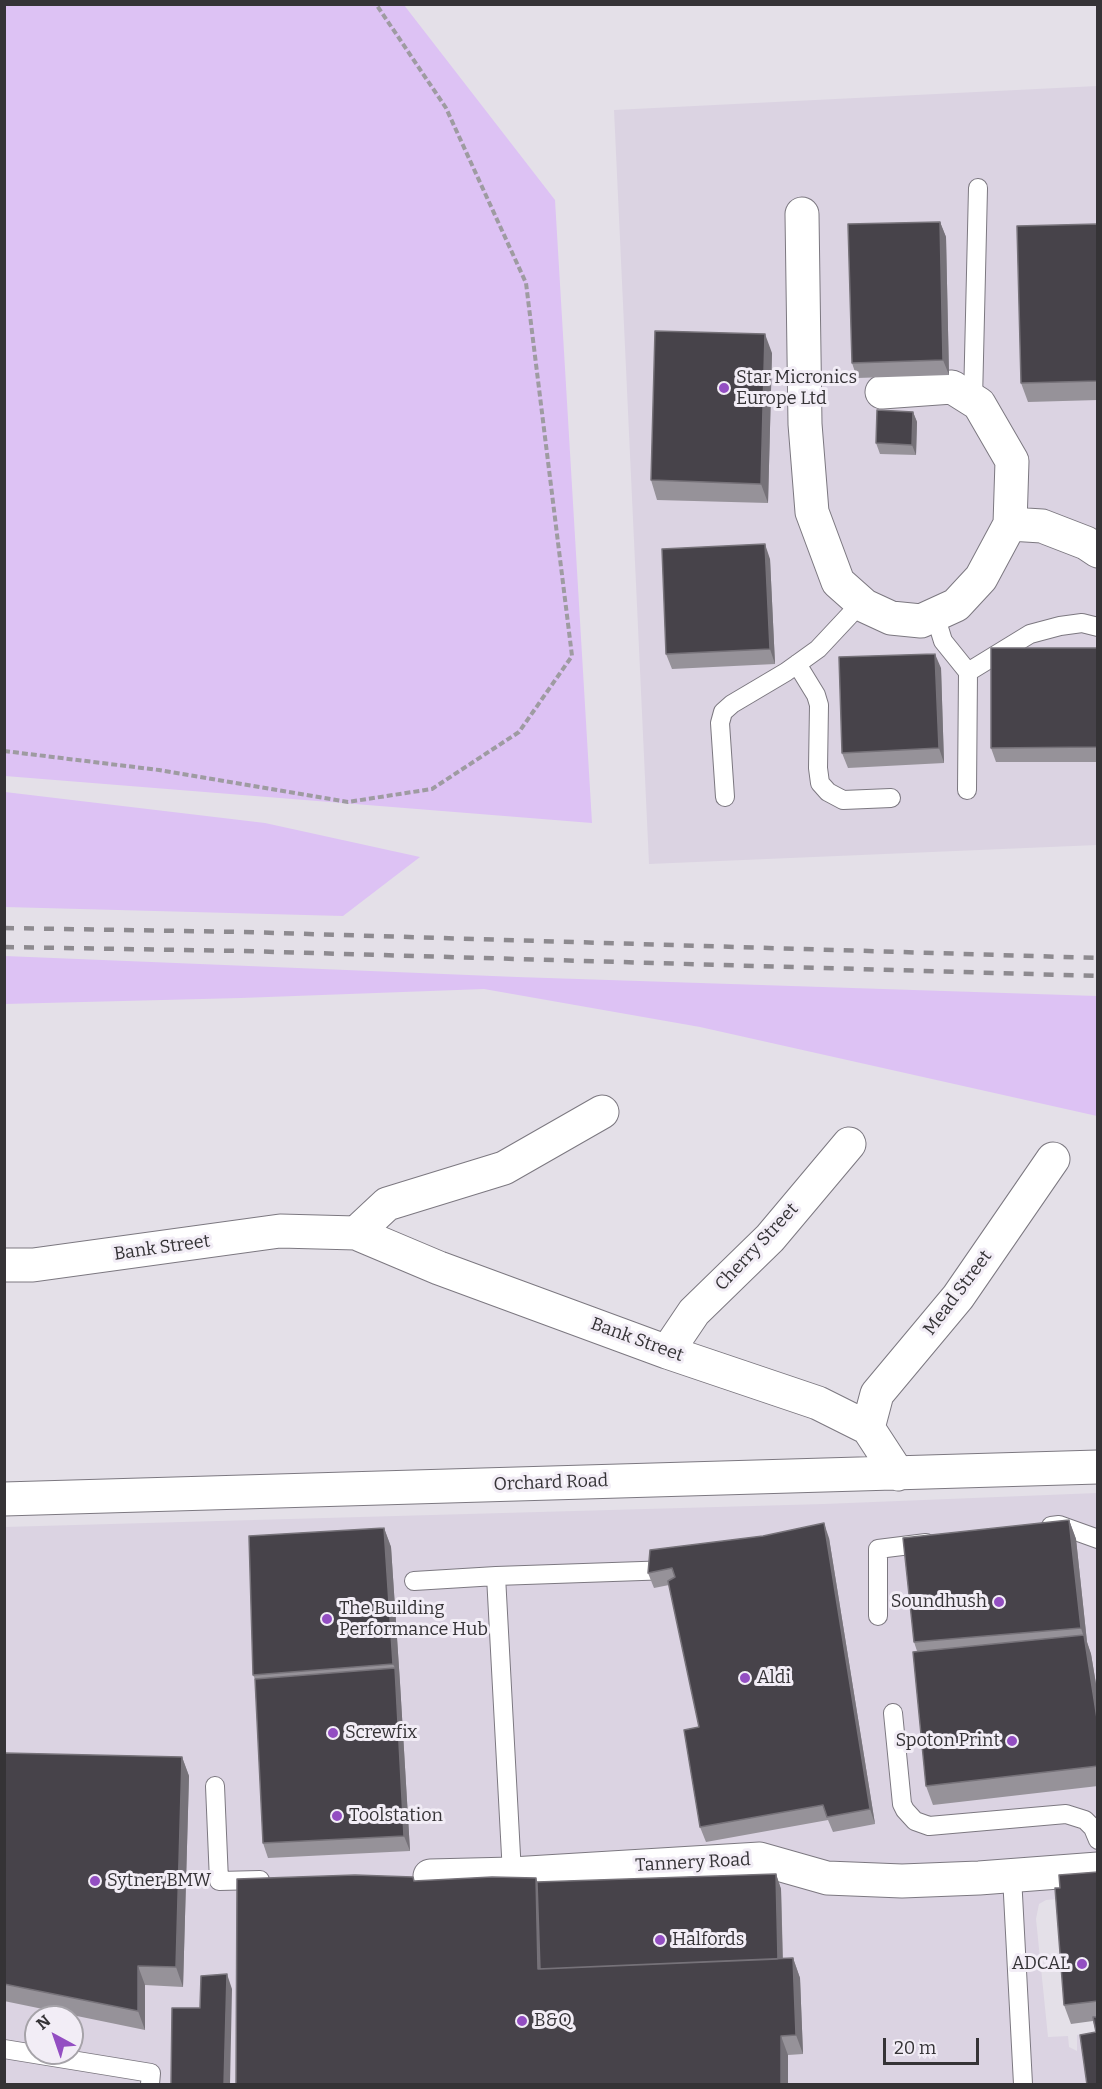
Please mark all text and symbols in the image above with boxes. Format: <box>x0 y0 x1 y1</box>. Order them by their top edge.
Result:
place label: Star Micronics Europe Ltd <box>736 367 857 410</box>
marker: Star Micronics Europe Ltd <box>717 381 731 395</box>
street label: Cherry Street <box>711 1199 803 1295</box>
street label: Bank Street <box>112 1231 212 1265</box>
street label: Mead Street <box>919 1246 997 1340</box>
street label: Bank Street <box>588 1313 686 1367</box>
street label: Orchard Road <box>493 1470 609 1496</box>
place label: Soundhush <box>891 1591 987 1613</box>
marker: Soundhush <box>992 1595 1006 1609</box>
place label: The Building Performance Hub <box>339 1598 488 1640</box>
marker: The Building Performance Hub <box>320 1612 334 1626</box>
place label: Aldi <box>757 1667 791 1689</box>
marker: Aldi <box>738 1671 752 1685</box>
place label: Screwfix <box>345 1722 417 1744</box>
marker: Screwfix <box>326 1726 340 1740</box>
place label: Spoton Print <box>896 1730 1000 1752</box>
marker: Spoton Print <box>1005 1734 1019 1748</box>
place label: Toolstation <box>349 1805 443 1827</box>
marker: Toolstation <box>330 1809 344 1823</box>
street label: Tannery Road <box>635 1849 751 1877</box>
place label: Sytner BMW <box>107 1870 211 1892</box>
marker: Sytner BMW <box>88 1874 102 1888</box>
place label: Halfords <box>672 1929 744 1951</box>
marker: Halfords <box>653 1933 667 1947</box>
place label: ADCAL <box>1012 1953 1070 1975</box>
marker: ADCAL <box>1075 1957 1089 1971</box>
north arrow <box>24 2005 84 2065</box>
place label: B&Q <box>534 2010 572 2032</box>
text: N <box>33 2011 54 2034</box>
marker: B&Q <box>515 2014 529 2028</box>
scale bar <box>886 2026 982 2064</box>
text: 20 m <box>894 2037 936 2059</box>

